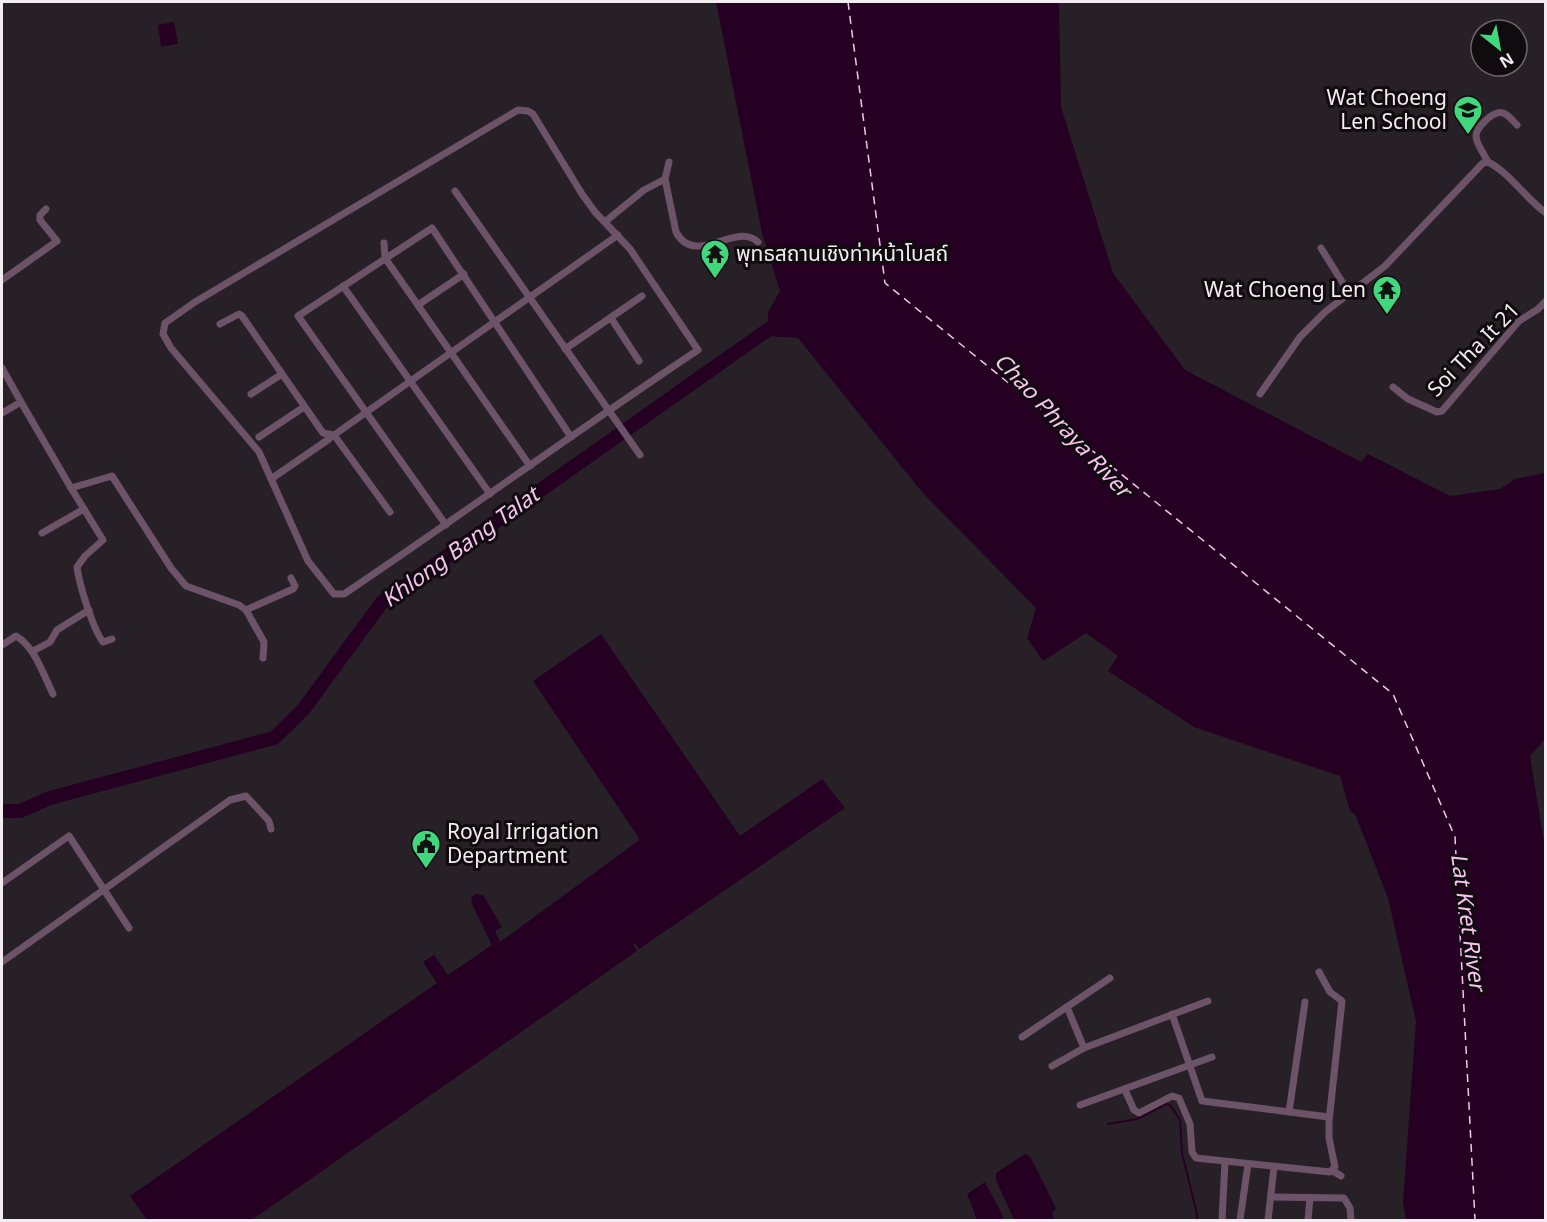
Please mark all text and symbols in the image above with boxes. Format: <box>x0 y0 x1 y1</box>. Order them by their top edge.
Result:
north arrow <box>1469 18 1529 78</box>
text: N <box>1494 46 1518 74</box>
place label: Wat Choeng Len School <box>1326 83 1447 138</box>
school or university icon: Wat Choeng Len School <box>1452 94 1484 136</box>
temple icon: พุทธสถานเชิงท่าหน้าโบสถ์ <box>699 238 731 280</box>
place label: พุทธสถานเชิงท่าหน้าโบสถ์ <box>736 239 948 270</box>
temple icon: Wat Choeng Len <box>1371 274 1403 316</box>
place label: Wat Choeng Len <box>1204 275 1366 306</box>
street label: Soi Tha It 21 <box>1421 296 1527 404</box>
water label: Chao Phraya River <box>986 346 1140 508</box>
water label: Khlong Bang Talat <box>376 478 549 616</box>
place label: Royal Irrigation Department <box>447 817 599 872</box>
public building icon: Royal Irrigation Department <box>410 828 442 870</box>
water label: Lat Kret River <box>1441 851 1493 995</box>

